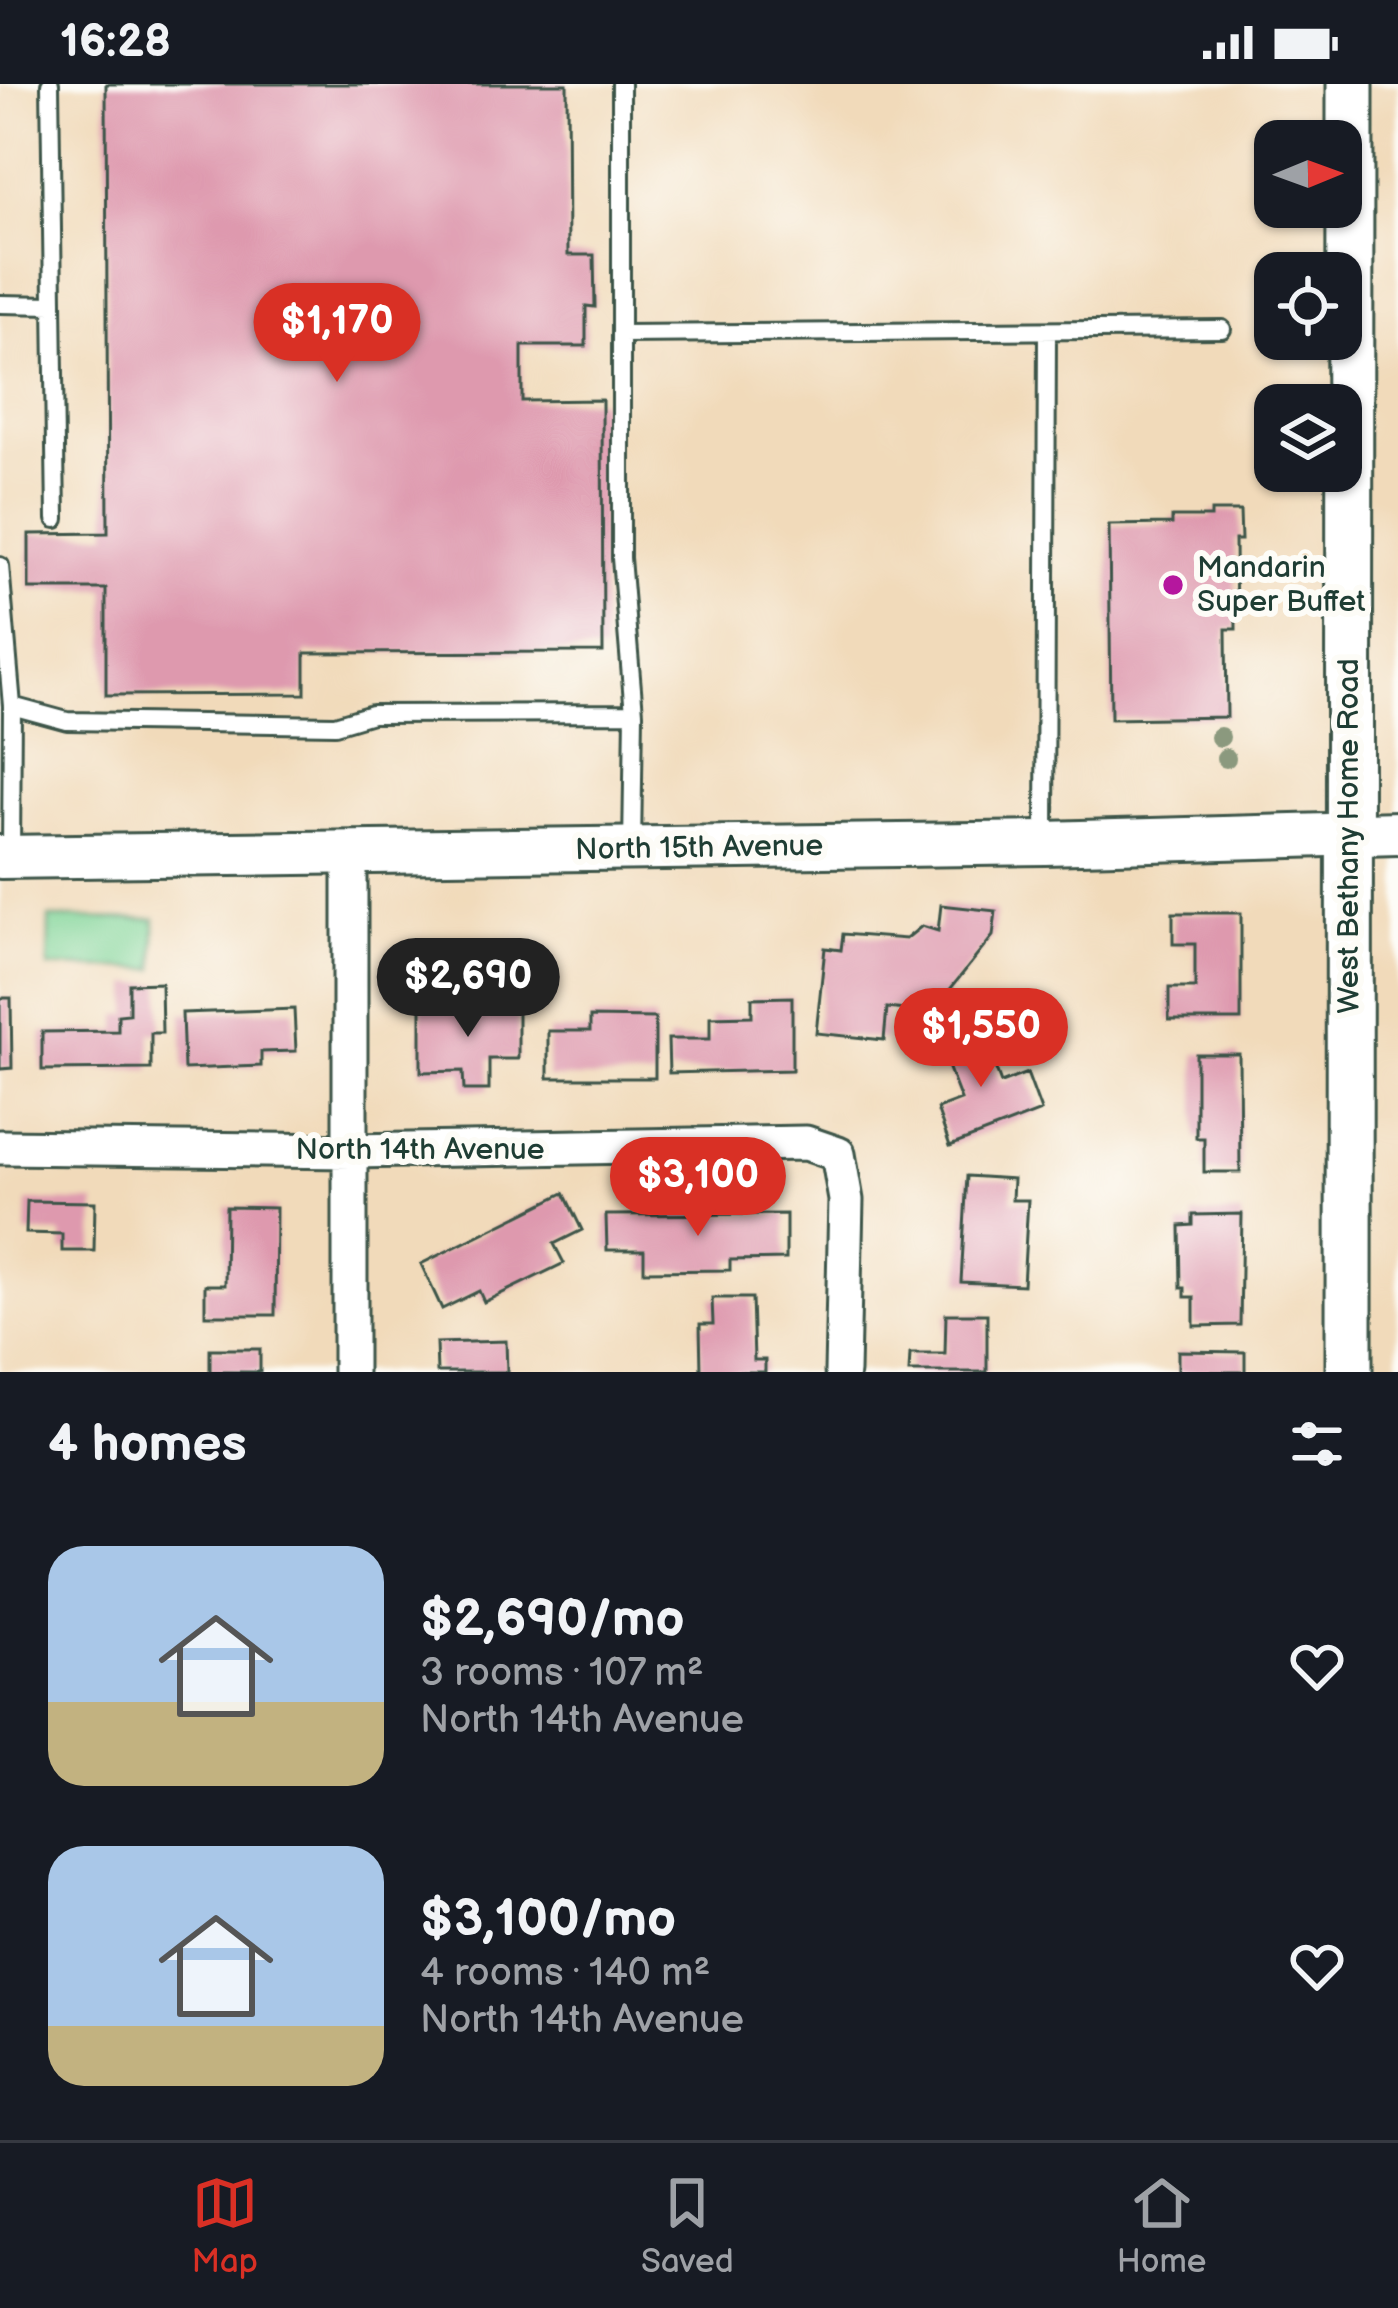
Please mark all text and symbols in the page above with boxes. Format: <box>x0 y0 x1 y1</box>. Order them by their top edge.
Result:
text: 16:28 <box>60 15 171 70</box>
north arrow <box>1254 120 1362 228</box>
map controls <box>1254 120 1362 492</box>
button: locate <box>1254 252 1362 360</box>
pin: $1,170 <box>239 283 435 385</box>
text: $1,170 <box>280 298 394 345</box>
button: layers <box>1254 384 1362 492</box>
place label: Mandarin Super Buffet <box>1197 550 1365 620</box>
marker: Mandarin Super Buffet <box>1160 572 1186 598</box>
street label: West Bethany Home Road <box>1331 658 1367 1014</box>
street label: North 15th Avenue <box>575 828 823 868</box>
pin: $2,690 <box>370 938 566 1040</box>
text: $2,690 <box>404 953 532 1000</box>
pin: $1,550 <box>883 988 1079 1090</box>
text: $1,550 <box>921 1003 1041 1050</box>
street label: North 14th Avenue <box>295 1132 545 1168</box>
pin: $3,100 <box>600 1137 796 1239</box>
text: $3,100 <box>637 1152 759 1199</box>
icon: filters <box>1284 1411 1350 1477</box>
text: 4 homes <box>48 1414 247 1475</box>
text: $2,690/mo <box>420 1589 685 1650</box>
icon: home <box>144 1594 288 1738</box>
icon: heart <box>1284 1633 1350 1699</box>
text: 3 rooms · 107 m² <box>420 1650 704 1697</box>
text: North 14th Avenue <box>420 1697 744 1744</box>
text: $3,100/mo <box>420 1889 676 1950</box>
icon: home <box>144 1894 288 2038</box>
icon: heart <box>1284 1933 1350 1999</box>
text: 4 rooms · 140 m² <box>420 1950 710 1997</box>
text: North 14th Avenue <box>420 1997 744 2044</box>
tab: Map <box>192 2170 258 2282</box>
tab: Saved <box>641 2170 734 2282</box>
tab: Home <box>1117 2170 1206 2282</box>

